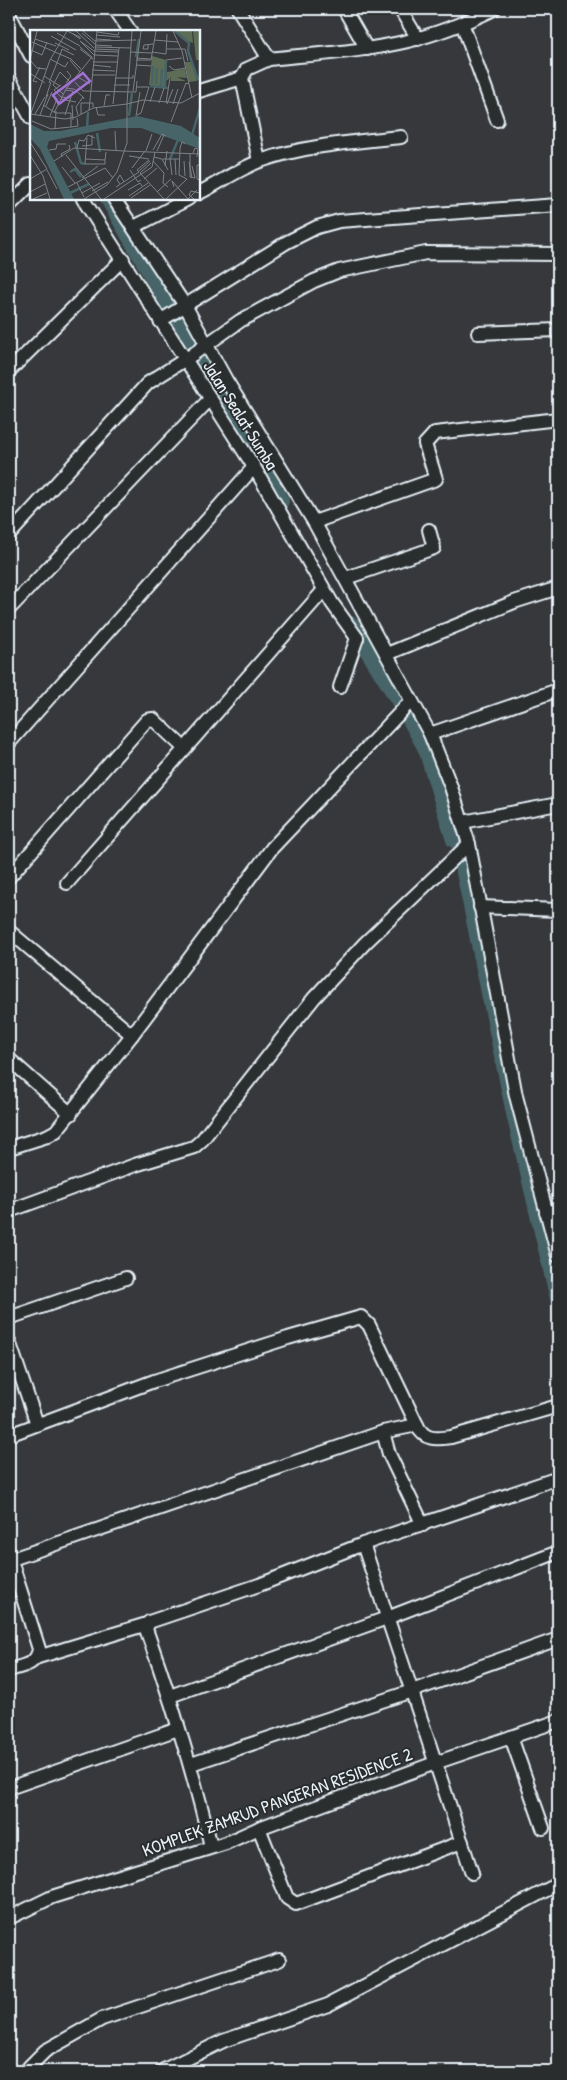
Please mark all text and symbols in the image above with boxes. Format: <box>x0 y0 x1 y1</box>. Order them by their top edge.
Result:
inset map <box>30 30 200 200</box>
street label: Jalan Sealat Sumba <box>197 356 285 474</box>
street label: KOMPLEK ZAMRUD PANGERAN RESIDENCE 2 <box>138 1741 416 1863</box>

